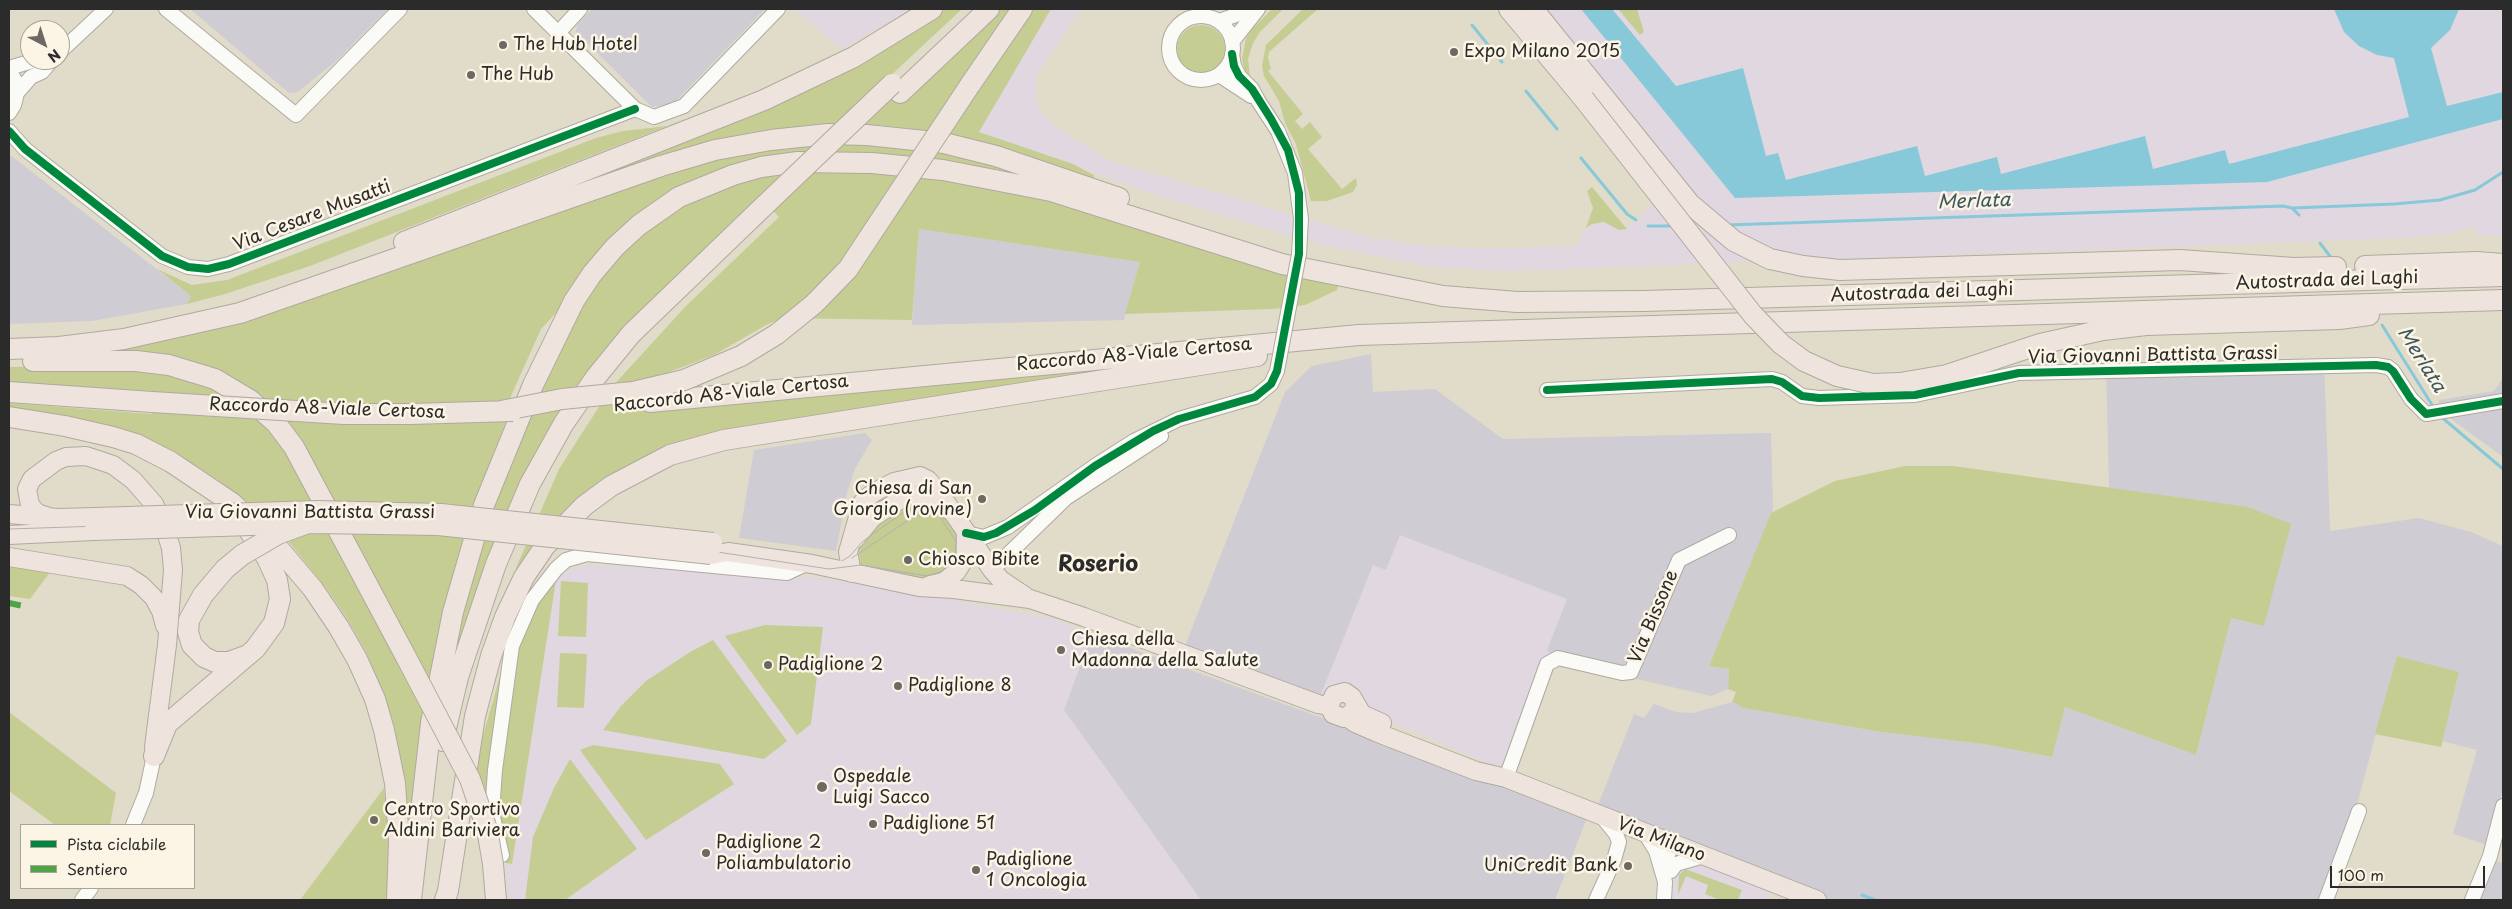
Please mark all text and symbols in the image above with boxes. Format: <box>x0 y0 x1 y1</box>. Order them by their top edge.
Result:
north arrow <box>20 20 70 70</box>
place label: The Hub Hotel <box>513 34 637 56</box>
marker: The Hub Hotel <box>497 39 509 51</box>
place label: Expo Milano 2015 <box>1464 41 1620 63</box>
text: N <box>43 44 65 68</box>
marker: Expo Milano 2015 <box>1448 46 1460 58</box>
place label: The Hub <box>481 64 554 86</box>
marker: The Hub <box>465 69 477 81</box>
street label: Via Cesare Musatti <box>230 176 394 256</box>
water label: Merlata <box>1937 189 2011 215</box>
street label: Autostrada dei Laghi <box>2235 267 2419 295</box>
street label: Autostrada dei Laghi <box>1830 279 2014 307</box>
water label: Merlata <box>2392 323 2450 397</box>
street label: Raccordo A8-Viale Certosa <box>1015 334 1253 376</box>
street label: Via Giovanni Battista Grassi <box>2028 343 2278 369</box>
street label: Raccordo A8-Viale Certosa <box>612 371 850 417</box>
street label: Raccordo A8-Viale Certosa <box>209 394 445 424</box>
place label: Chiesa di San Giorgio (rovine) <box>833 478 972 520</box>
marker: Chiesa di San Giorgio (rovine) <box>976 493 988 505</box>
street label: Via Giovanni Battista Grassi <box>185 502 435 524</box>
place label: Chiosco Bibite <box>918 549 1040 571</box>
district label: Roserio <box>1058 552 1138 578</box>
marker: Chiosco Bibite <box>902 554 914 566</box>
street label: Via Bissone <box>1625 567 1683 667</box>
place label: Chiesa della Madonna della Salute <box>1071 629 1259 672</box>
marker: Chiesa della Madonna della Salute <box>1055 644 1067 656</box>
place label: Padiglione 2 <box>778 654 883 676</box>
marker: Padiglione 2 <box>762 659 774 671</box>
place label: Padiglione 8 <box>908 675 1012 697</box>
marker: Padiglione 8 <box>892 680 904 692</box>
place label: Ospedale Luigi Sacco <box>833 766 930 809</box>
marker: Ospedale Luigi Sacco <box>815 780 829 794</box>
place label: Centro Sportivo Aldini Bariviera <box>384 799 520 842</box>
place label: Padiglione 51 <box>883 813 995 835</box>
street label: Via Milano <box>1614 813 1708 867</box>
marker: Centro Sportivo Aldini Bariviera <box>368 814 380 826</box>
marker: Padiglione 51 <box>867 818 879 830</box>
legend <box>20 824 195 889</box>
text: Pista ciclabile <box>67 832 166 855</box>
place label: Padiglione 2 Poliambulatorio <box>716 832 851 874</box>
marker: Padiglione 2 Poliambulatorio <box>700 847 712 859</box>
place label: Padiglione 1 Oncologia <box>986 849 1087 892</box>
place label: UniCredit Bank <box>1484 855 1618 877</box>
scale bar <box>2332 856 2487 888</box>
text: Sentiero <box>67 857 128 880</box>
marker: UniCredit Bank <box>1622 860 1634 872</box>
text: 100 m <box>2338 863 2384 886</box>
marker: Padiglione 1 Oncologia <box>970 864 982 876</box>

